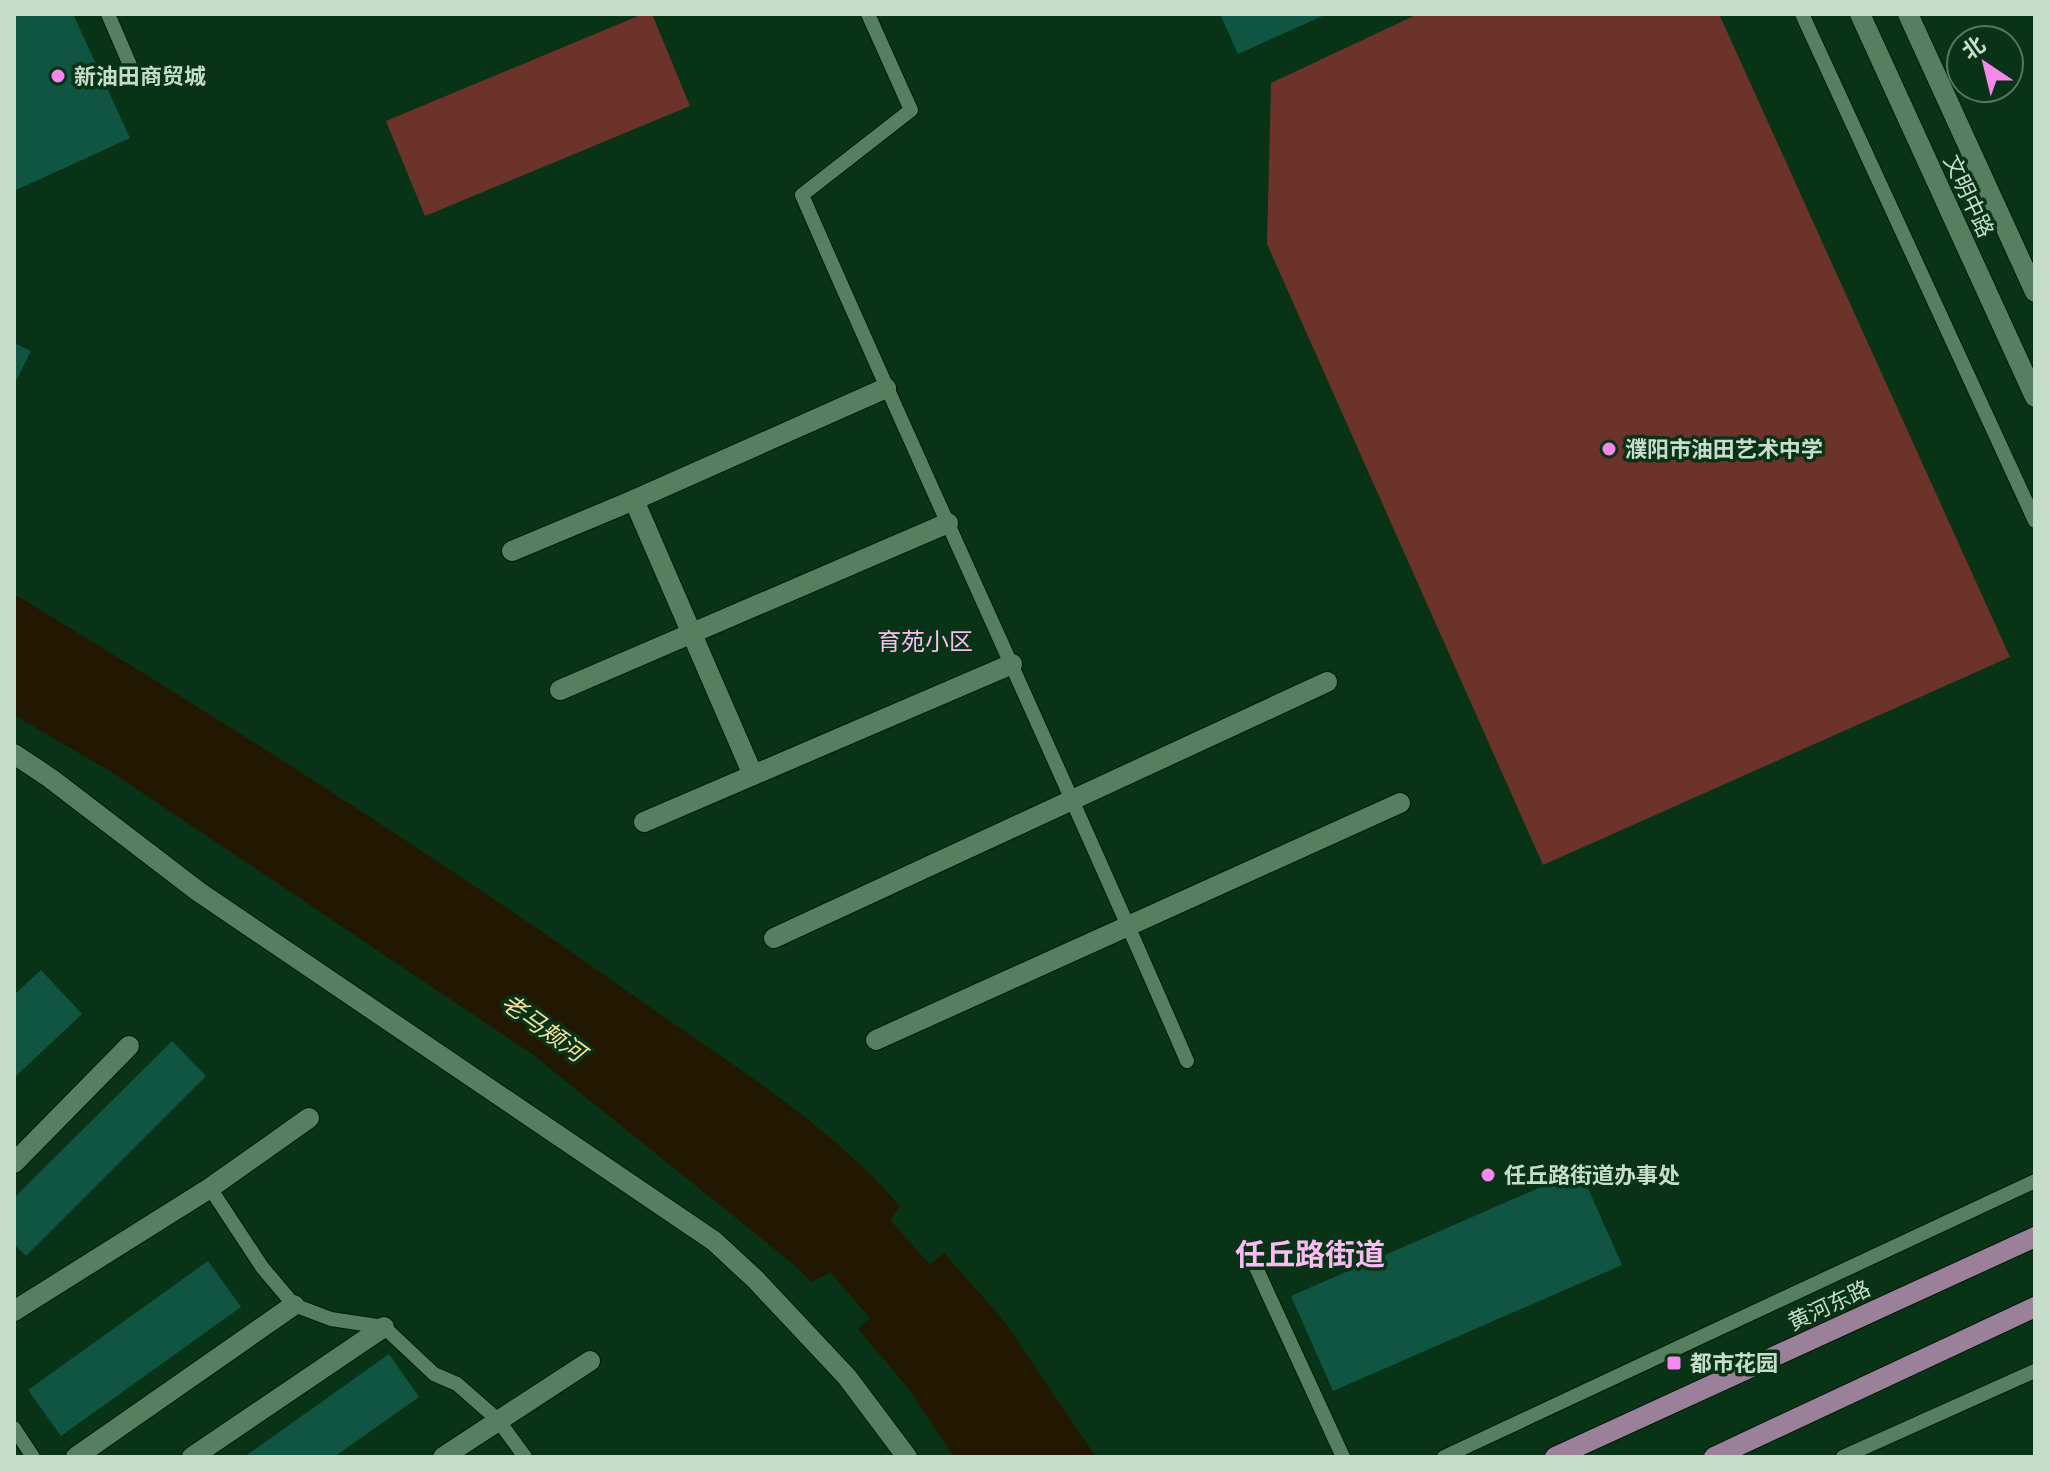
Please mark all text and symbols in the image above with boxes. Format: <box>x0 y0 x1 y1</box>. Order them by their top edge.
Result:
north arrow <box>1945 24 2025 104</box>
text: 北 <box>1958 32 1992 67</box>
place label: 新油田商贸城 <box>74 65 206 92</box>
marker: 新油田商贸城 <box>49 67 67 85</box>
street label: 文明中路 <box>1936 151 1998 243</box>
place label: 濮阳市油田艺术中学 <box>1625 438 1823 465</box>
marker: 濮阳市油田艺术中学 <box>1600 440 1618 458</box>
district label: 育苑小区 <box>877 629 973 659</box>
water label: 老马颊河 <box>494 989 593 1072</box>
place label: 任丘路街道办事处 <box>1504 1164 1680 1191</box>
marker: 任丘路街道办事处 <box>1479 1166 1497 1184</box>
district label: 任丘路街道 <box>1235 1239 1385 1276</box>
street label: 黄河东路 <box>1784 1276 1876 1338</box>
place label: 都市花园 <box>1690 1352 1778 1379</box>
marker: 都市花园 <box>1665 1354 1683 1372</box>

